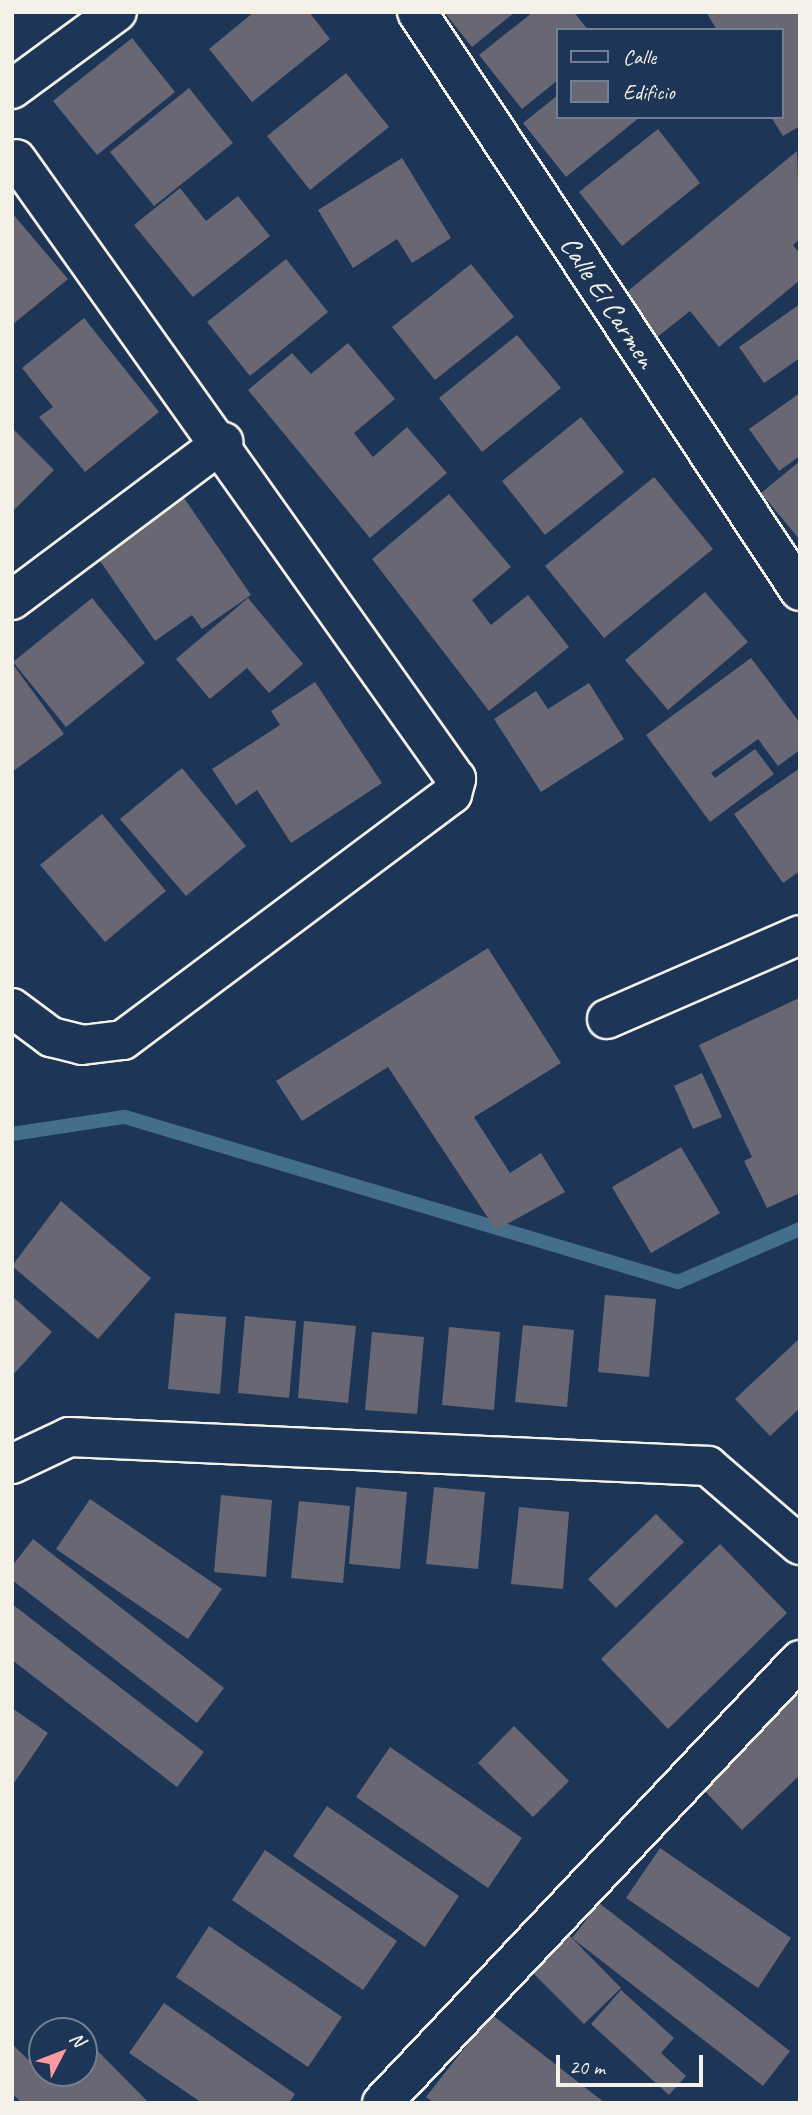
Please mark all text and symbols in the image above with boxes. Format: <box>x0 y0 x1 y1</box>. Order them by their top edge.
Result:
legend <box>556 28 784 119</box>
text: Calle <box>623 44 656 70</box>
text: Edificio <box>623 79 675 105</box>
street label: Calle El Carmen <box>553 229 663 375</box>
north arrow <box>28 2017 98 2087</box>
text: N <box>64 2027 90 2052</box>
scale bar <box>560 2042 707 2086</box>
text: 20 m <box>569 2054 605 2080</box>

